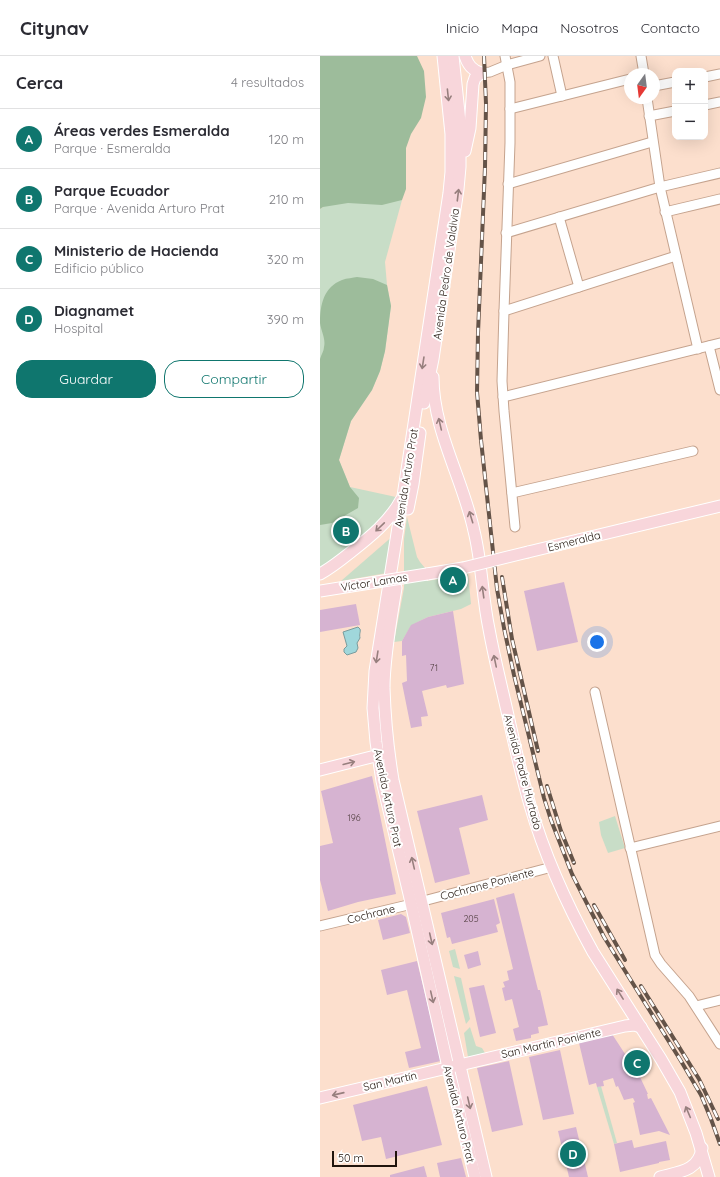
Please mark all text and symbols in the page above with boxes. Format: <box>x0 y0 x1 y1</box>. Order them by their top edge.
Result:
text: Citynav <box>20 16 89 40</box>
text: Inicio <box>446 19 479 37</box>
text: Mapa <box>501 19 538 37</box>
text: Nosotros <box>560 19 619 37</box>
text: Contacto <box>641 19 700 37</box>
north arrow <box>624 68 660 104</box>
map controls <box>672 68 708 140</box>
button: + <box>672 68 708 104</box>
text: Cerca <box>16 72 63 93</box>
text: 4 resultados <box>231 74 304 90</box>
one-way arrow <box>444 88 451 101</box>
button: − <box>672 104 708 140</box>
text: Áreas verdes Esmeralda <box>54 121 230 140</box>
text: A <box>25 131 33 147</box>
text: 120 m <box>269 131 304 147</box>
text: Parque · Esmeralda <box>54 140 171 156</box>
text: Parque Ecuador <box>54 181 170 200</box>
one-way arrow <box>454 189 461 202</box>
text: B <box>25 191 33 207</box>
text: 210 m <box>269 191 304 207</box>
text: Parque · Avenida Arturo Prat <box>54 200 225 216</box>
street label: Avenida Pedro de Valdivia <box>430 207 462 341</box>
text: Ministerio de Hacienda <box>54 241 219 260</box>
text: C <box>25 251 33 267</box>
text: 320 m <box>267 251 304 267</box>
text: Edificio público <box>54 260 144 276</box>
text: Diagnamet <box>54 301 134 320</box>
text: D <box>24 311 34 327</box>
text: 390 m <box>267 311 304 327</box>
text: Hospital <box>54 320 103 336</box>
one-way arrow <box>419 356 427 369</box>
button: Guardar <box>16 360 156 398</box>
button: Compartir <box>164 360 304 398</box>
one-way arrow <box>436 418 443 431</box>
street label: Avenida Arturo Prat <box>391 427 421 528</box>
one-way arrow <box>466 511 474 523</box>
pin: B <box>333 516 359 546</box>
one-way arrow <box>375 522 385 532</box>
street label: Esmeralda <box>546 528 602 554</box>
pin: A <box>440 565 466 595</box>
street label: Víctor Lamas <box>340 570 408 594</box>
one-way arrow <box>479 586 487 599</box>
your location <box>587 632 607 652</box>
one-way arrow <box>373 650 381 663</box>
one-way arrow <box>491 655 499 668</box>
house number: 71 <box>430 662 438 673</box>
street label: Avenida Padre Hurtado <box>501 713 545 832</box>
street label: Avenida Arturo Prat <box>371 748 405 849</box>
one-way arrow <box>342 759 355 767</box>
house number: 196 <box>347 812 361 823</box>
one-way arrow <box>408 857 416 870</box>
street label: Cochrane Poniente <box>439 865 535 903</box>
street label: Cochrane <box>345 901 397 927</box>
house number: 205 <box>463 913 479 924</box>
one-way arrow <box>427 932 435 945</box>
one-way arrow <box>616 988 624 1000</box>
one-way arrow <box>429 990 437 1003</box>
street label: San Martín Poniente <box>500 1025 602 1061</box>
pin: C <box>624 1048 650 1078</box>
street label: Avenida Arturo Prat <box>440 1064 478 1164</box>
street label: San Martín <box>362 1068 418 1094</box>
one-way arrow <box>332 1090 345 1098</box>
one-way arrow <box>465 1096 473 1109</box>
one-way arrow <box>684 1106 692 1118</box>
pin: D <box>560 1139 586 1169</box>
scale bar <box>332 1149 397 1168</box>
text: 50 m <box>338 1151 364 1165</box>

